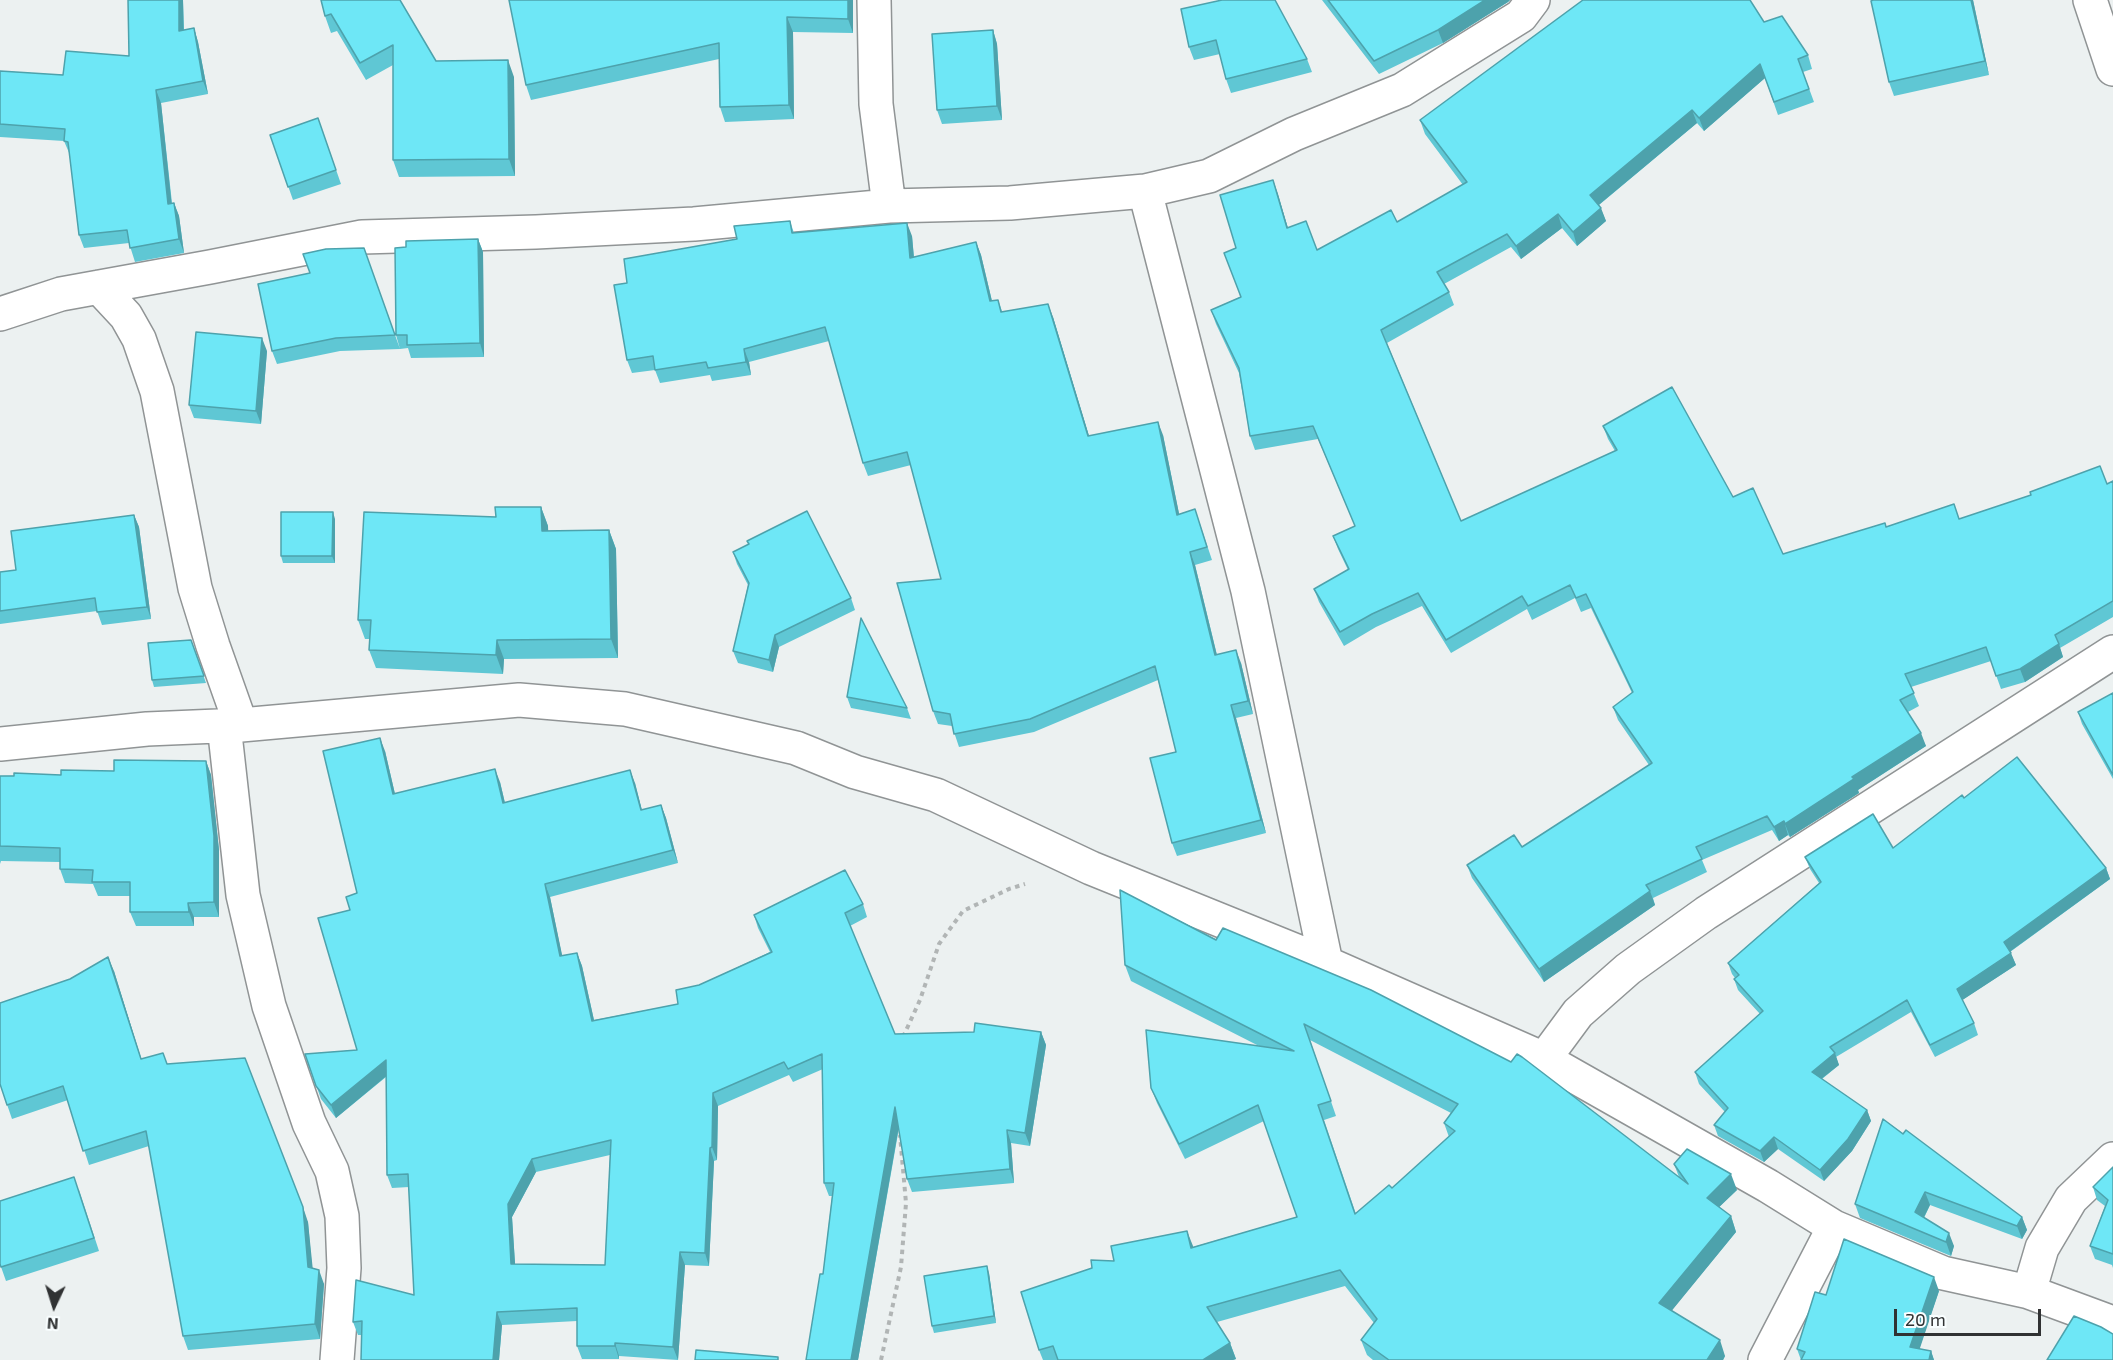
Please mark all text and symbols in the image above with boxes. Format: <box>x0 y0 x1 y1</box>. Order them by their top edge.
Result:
north arrow <box>24 1276 84 1336</box>
scale bar <box>1897 1297 2044 1335</box>
text: 20 m <box>1905 1308 1946 1330</box>
text: N <box>46 1315 59 1334</box>

